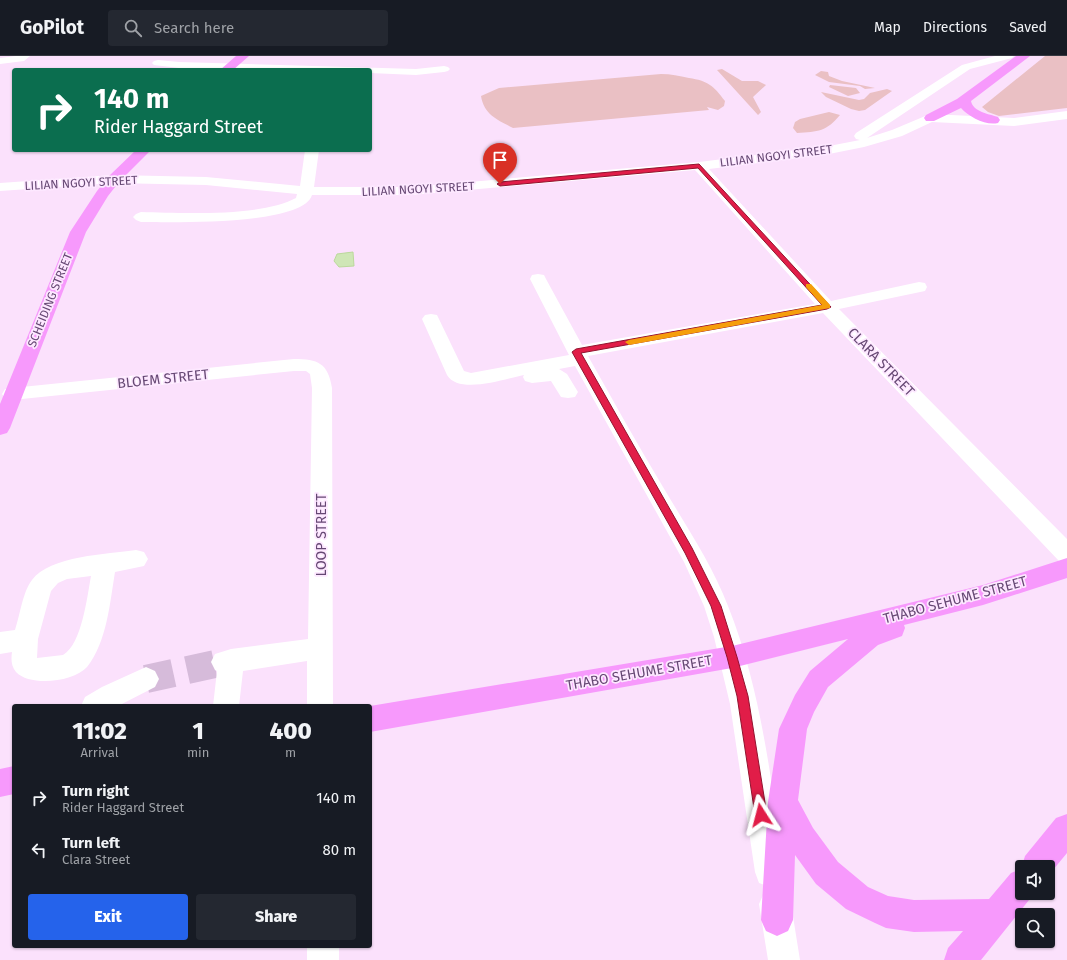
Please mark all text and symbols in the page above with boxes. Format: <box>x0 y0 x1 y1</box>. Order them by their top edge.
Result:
search box <box>108 10 388 46</box>
text: GoPilot <box>20 16 84 39</box>
icon: search <box>122 17 144 39</box>
text: Search here <box>154 19 234 37</box>
text: Map <box>874 19 901 36</box>
text: Directions <box>923 19 987 36</box>
text: Saved <box>1009 19 1047 36</box>
text: 140 m <box>94 82 170 115</box>
icon: right <box>28 84 80 136</box>
text: Rider Haggard Street <box>94 116 263 138</box>
street label: LILIAN NGOYI STREET <box>719 142 834 170</box>
pin <box>483 143 517 184</box>
icon: arrive <box>489 149 511 171</box>
street label: LILIAN NGOYI STREET <box>24 173 139 193</box>
street label: LILIAN NGOYI STREET <box>361 179 476 199</box>
street label: SCHEIDING STREET <box>25 250 76 349</box>
street label: CLARA STREET <box>844 324 918 400</box>
street label: BLOEM STREET <box>116 366 210 392</box>
street label: LOOP STREET <box>313 493 330 576</box>
street label: THABO SEHUME STREET <box>881 572 1029 627</box>
street label: THABO SEHUME STREET <box>565 652 714 694</box>
text: 11:02 <box>72 717 127 745</box>
text: 1 <box>192 717 204 745</box>
text: 400 <box>269 717 312 745</box>
text: Arrival <box>80 745 118 760</box>
text: min <box>187 745 209 760</box>
text: m <box>285 745 296 760</box>
text: Turn right <box>62 782 129 800</box>
icon: right <box>28 787 50 809</box>
text: 140 m <box>316 789 356 807</box>
position arrow <box>740 794 782 836</box>
text: Rider Haggard Street <box>62 800 184 815</box>
text: Turn left <box>62 834 120 852</box>
icon: left <box>28 839 50 861</box>
text: 80 m <box>323 841 356 859</box>
text: Clara Street <box>62 852 130 867</box>
map controls <box>1015 860 1055 948</box>
button: sound <box>1015 860 1055 900</box>
button: Exit <box>28 894 188 940</box>
button: Share <box>196 894 356 940</box>
button: search <box>1015 908 1055 948</box>

